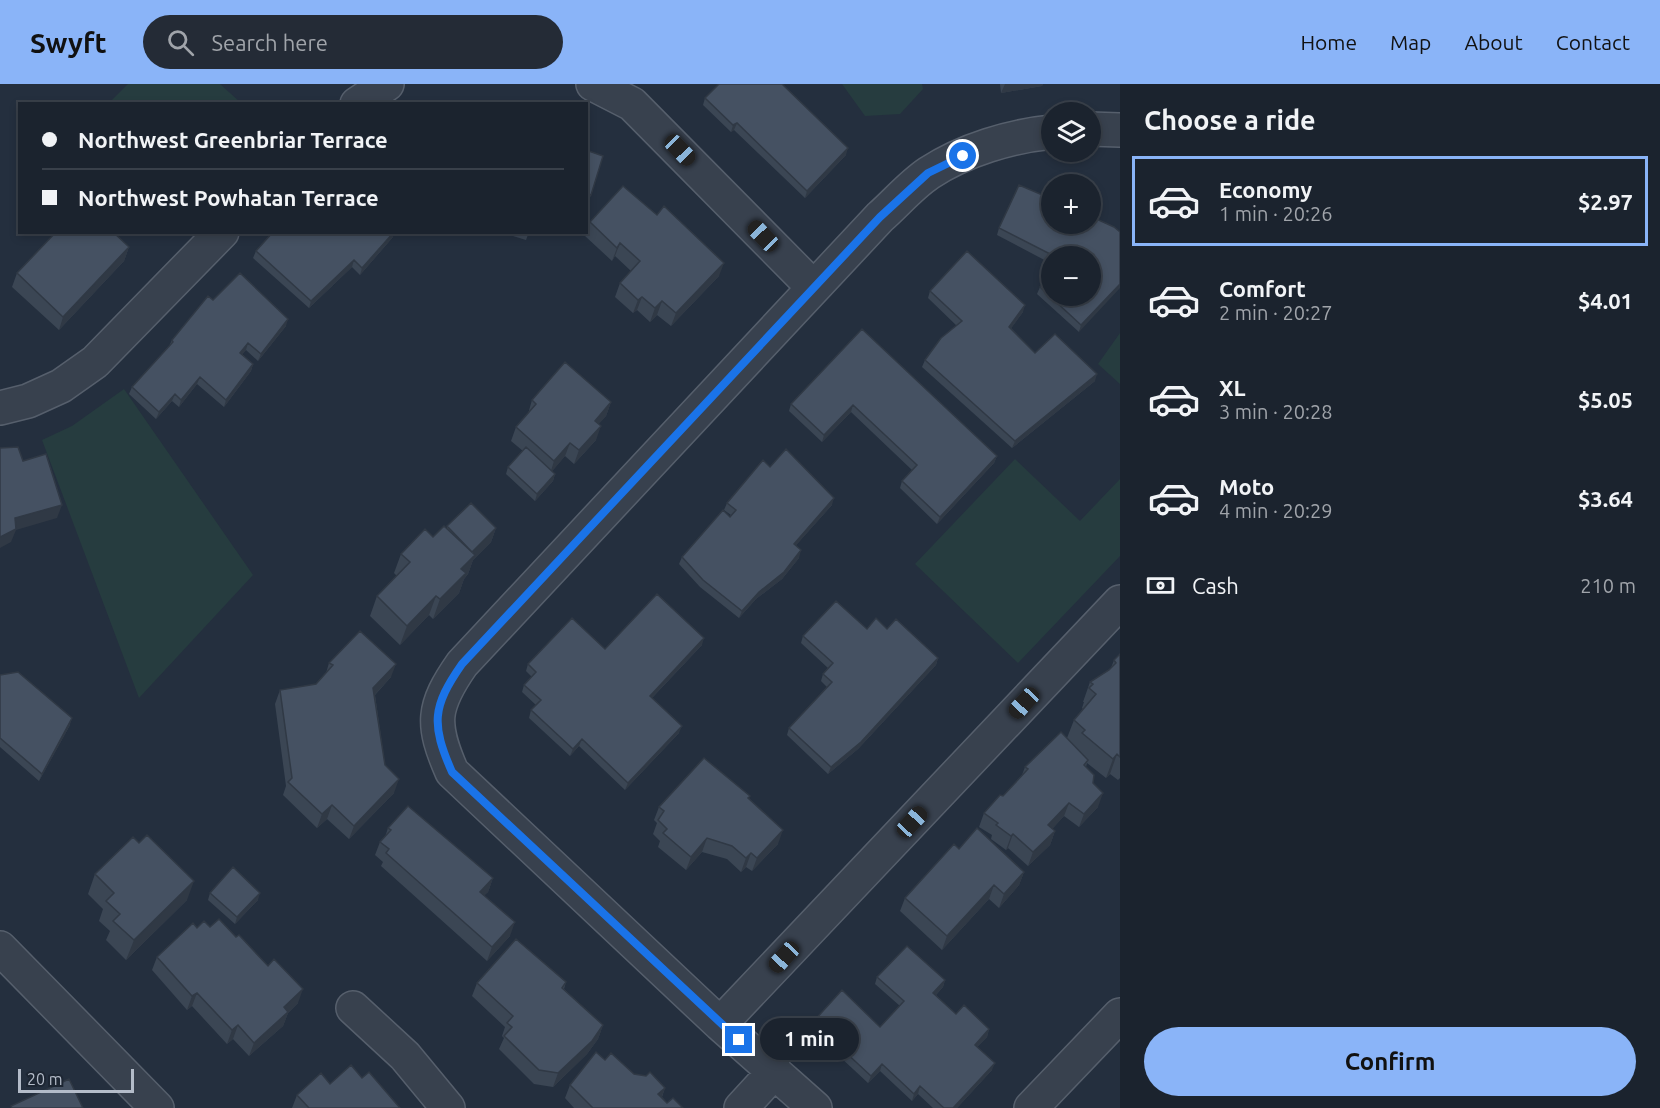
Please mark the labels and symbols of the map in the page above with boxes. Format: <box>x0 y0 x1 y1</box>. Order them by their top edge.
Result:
car <box>661 131 699 169</box>
route start <box>949 142 976 169</box>
car <box>744 217 782 255</box>
car <box>1005 684 1043 722</box>
car <box>893 803 931 841</box>
car <box>765 938 803 976</box>
callout: 1 min <box>760 1019 859 1061</box>
route end <box>725 1026 752 1053</box>
scale bar <box>18 1066 134 1094</box>

